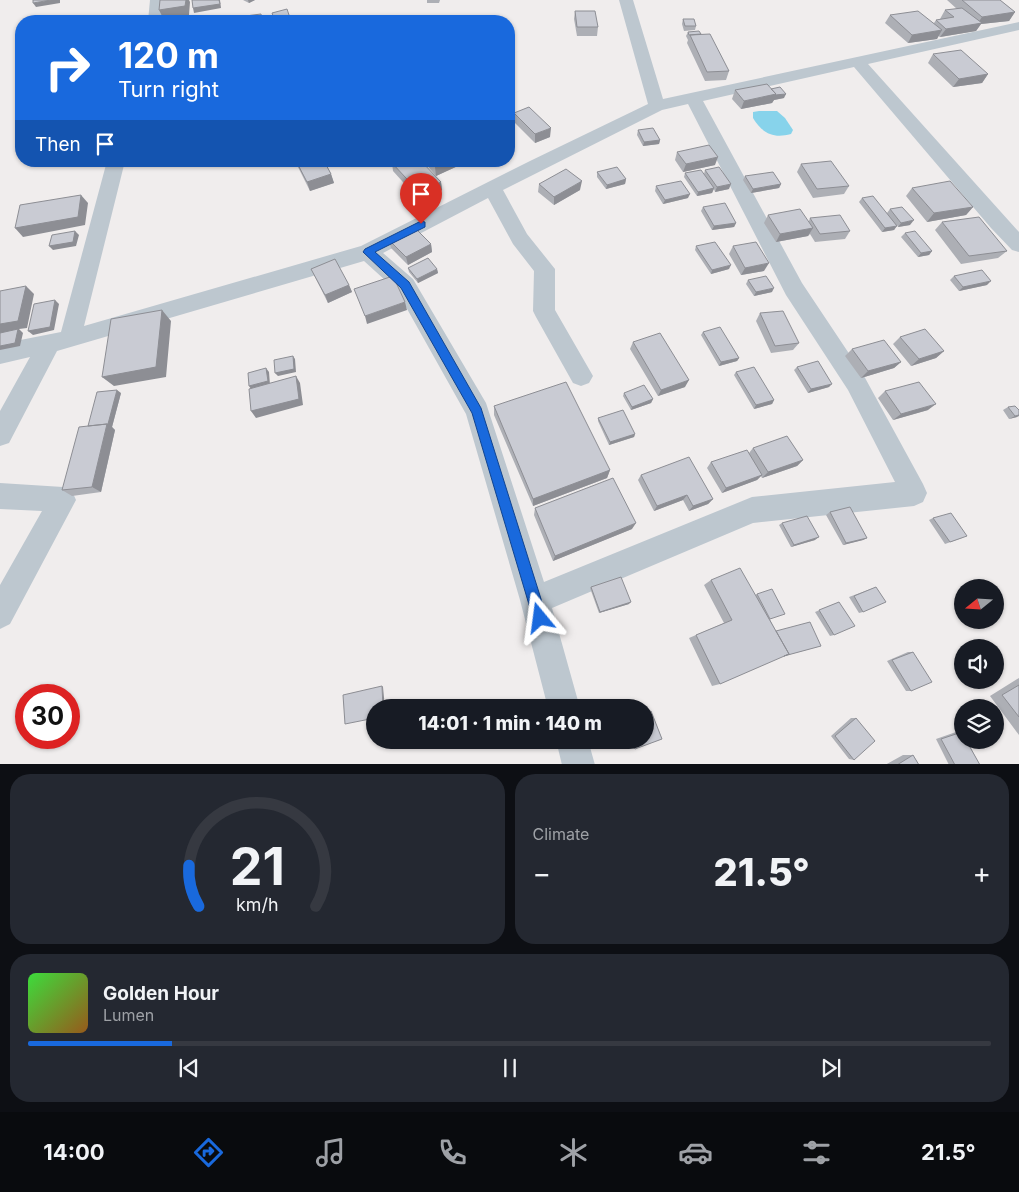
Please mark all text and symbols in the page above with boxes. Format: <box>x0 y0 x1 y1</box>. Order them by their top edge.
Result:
text: 120 m <box>118 34 219 76</box>
icon: right <box>35 35 100 100</box>
text: Turn right <box>118 76 219 102</box>
icon: arrive <box>91 130 119 158</box>
text: Then <box>35 133 81 156</box>
pin <box>400 173 442 224</box>
icon: arrive <box>407 180 435 208</box>
north arrow <box>954 579 1004 629</box>
map controls <box>954 579 1004 749</box>
position arrow <box>513 591 565 643</box>
button: sound <box>954 639 1004 689</box>
speed limit sign: 30 <box>15 684 80 749</box>
button: layers <box>954 699 1004 749</box>
text: 14:01 · 1 min · 140 m <box>418 712 602 735</box>
text: Climate <box>533 824 589 844</box>
text: 21 <box>230 835 285 898</box>
text: 21.5° <box>714 849 810 895</box>
text: − <box>533 856 551 890</box>
text: + <box>972 856 991 890</box>
text: km/h <box>236 894 278 915</box>
text: Golden Hour <box>103 982 219 1005</box>
text: Lumen <box>103 1005 154 1025</box>
icon: previous <box>175 1054 203 1082</box>
icon: pause <box>496 1054 524 1082</box>
icon: next <box>817 1054 845 1082</box>
icon: directions <box>191 1135 226 1170</box>
icon: music <box>313 1135 348 1170</box>
icon: phone <box>435 1135 470 1170</box>
icon: climate <box>556 1135 591 1170</box>
icon: car <box>678 1135 713 1170</box>
icon: filters <box>799 1135 834 1170</box>
text: 14:00 <box>43 1139 105 1165</box>
text: 21.5° <box>921 1139 976 1165</box>

